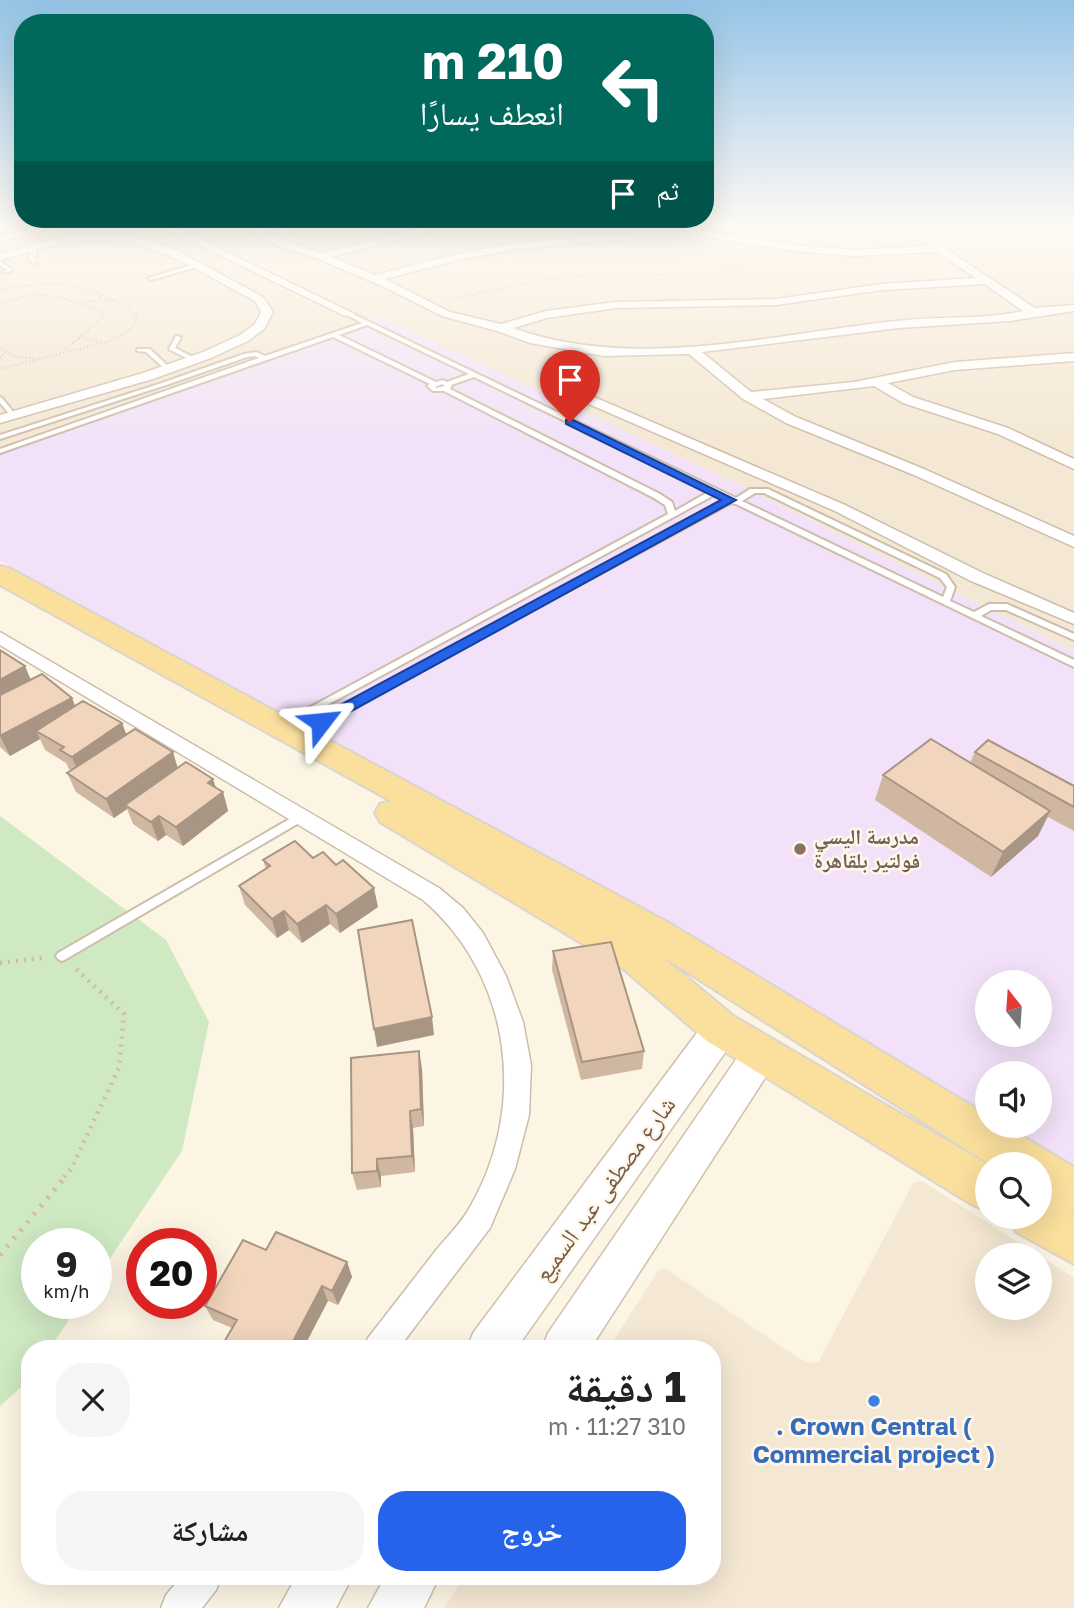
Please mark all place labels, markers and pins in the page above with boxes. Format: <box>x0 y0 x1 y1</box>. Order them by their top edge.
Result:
pin <box>540 350 600 422</box>
place label: مدرسة اليسي فولتير بلقاهرة <box>814 823 920 873</box>
marker: مدرسة اليسي فولتير بلقاهرة <box>792 841 808 857</box>
marker: . Crown Central ( Commercial project ) <box>866 1393 882 1409</box>
place label: . Crown Central ( Commercial project ) <box>753 1411 995 1468</box>

